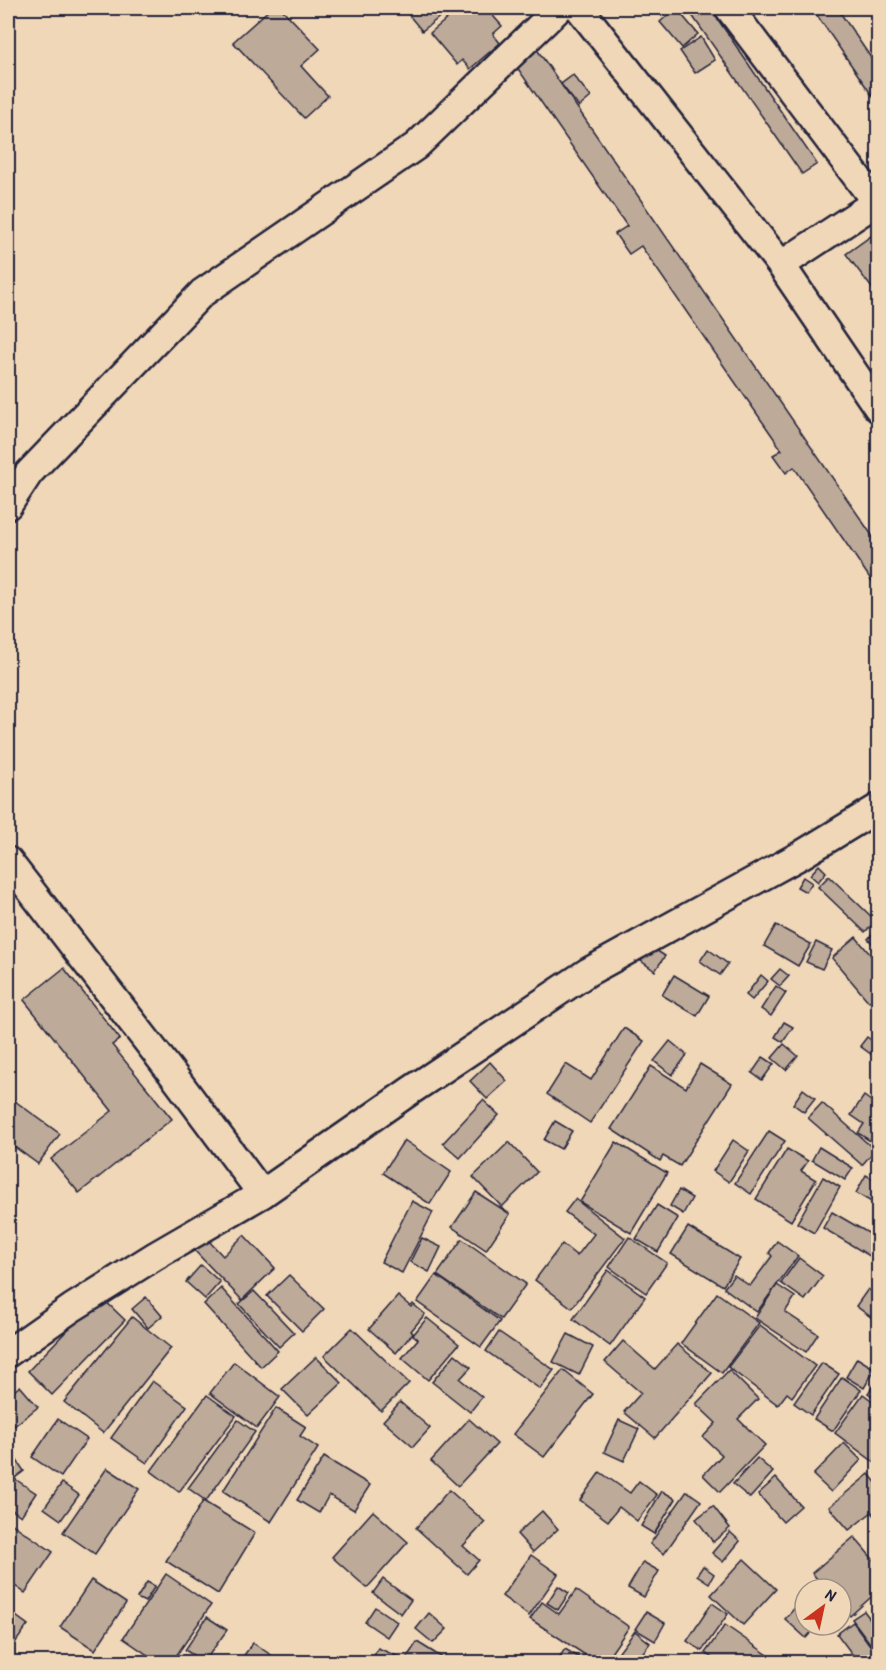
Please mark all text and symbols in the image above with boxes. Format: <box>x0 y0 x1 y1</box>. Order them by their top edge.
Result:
north arrow <box>793 1577 853 1637</box>
text: N <box>822 1583 841 1606</box>

